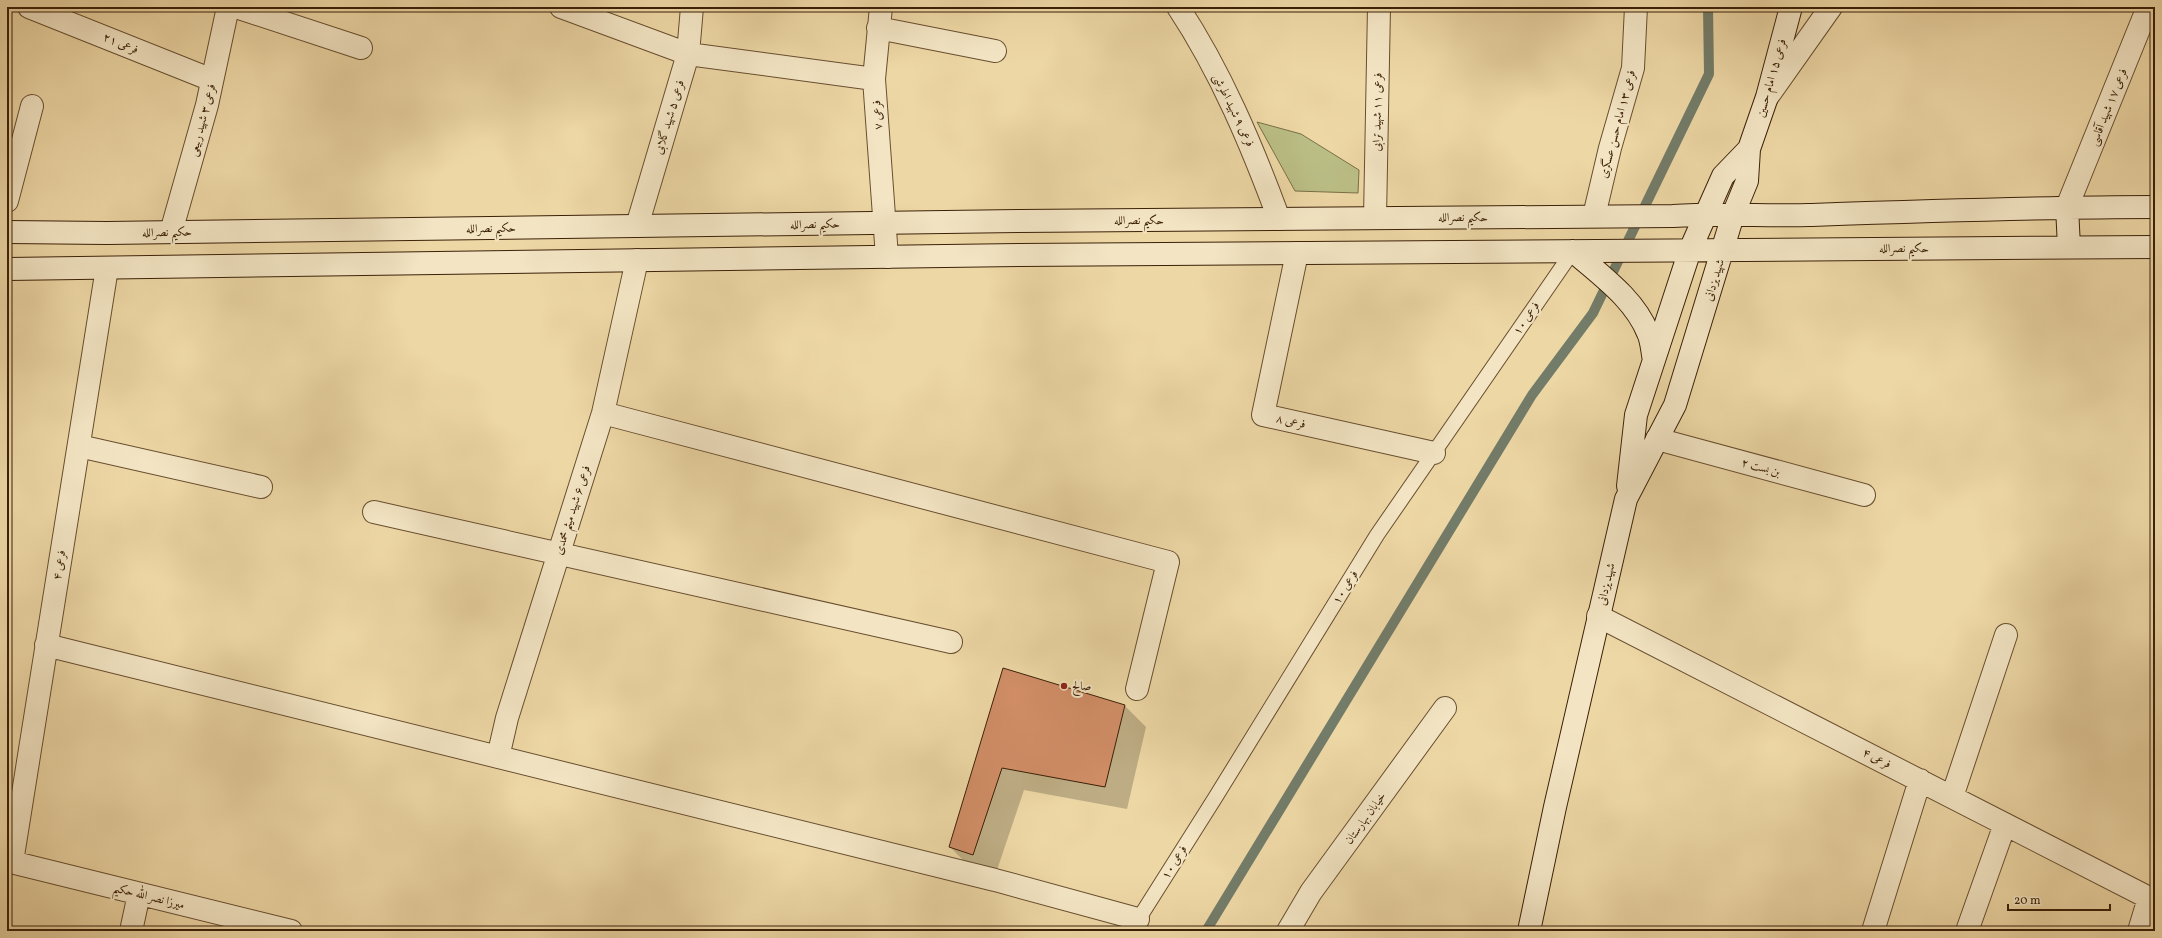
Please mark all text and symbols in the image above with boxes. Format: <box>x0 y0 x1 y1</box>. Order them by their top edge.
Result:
street label: فرعی ۲۱ <box>100 30 141 58</box>
street label: فرعی ۱۵ امام حسین <box>1753 37 1793 120</box>
street label: فرعی ۱۷ شهید آقاسی <box>2085 66 2132 148</box>
street label: فرعی ۱۳ امام حسن عسگری <box>1596 68 1642 181</box>
street label: فرعی ۹ شهید اطرشی <box>1209 71 1258 150</box>
street label: فرعی ۱۱ شهید ترابی <box>1369 73 1387 152</box>
street label: فرعی ۵ شهید گلابی <box>650 78 689 156</box>
street label: فرعی ۳ شهید ربیعی <box>186 82 220 158</box>
street label: فرعی ۷ <box>869 99 887 130</box>
street label: حکیم نصرالله <box>1438 210 1488 229</box>
street label: حکیم نصرالله <box>1114 213 1164 232</box>
street label: حکیم نصرالله <box>790 217 840 236</box>
street label: حکیم نصرالله <box>466 221 516 240</box>
street label: حکیم نصرالله <box>142 225 192 244</box>
street label: حکیم نصرالله <box>1879 241 1929 260</box>
street label: شهید یزدانی <box>1701 257 1729 303</box>
street label: فرعی ۱۰ <box>1510 299 1544 338</box>
street label: فرعی ۸ <box>1274 411 1307 433</box>
street label: بن بست ۲ <box>1739 455 1783 481</box>
street label: فرعی ۶ شهید میثم محمدی <box>551 463 598 558</box>
street label: فرعی ۴ <box>50 549 70 581</box>
street label: شهید یزدانی <box>1594 561 1620 607</box>
street label: فرعی ۱۰ <box>1329 568 1362 607</box>
place label: صالح <box>1072 679 1092 696</box>
marker: صالح <box>1059 681 1069 691</box>
street label: فرعی ۴ <box>1860 745 1894 773</box>
street label: خیابان بهارستان <box>1341 789 1390 848</box>
street label: فرعی ۱۰ <box>1158 843 1191 882</box>
street label: میرزا نصر الله حکیم <box>110 877 187 917</box>
scale bar <box>2008 886 2110 912</box>
text: 20 m <box>2014 893 2041 909</box>

